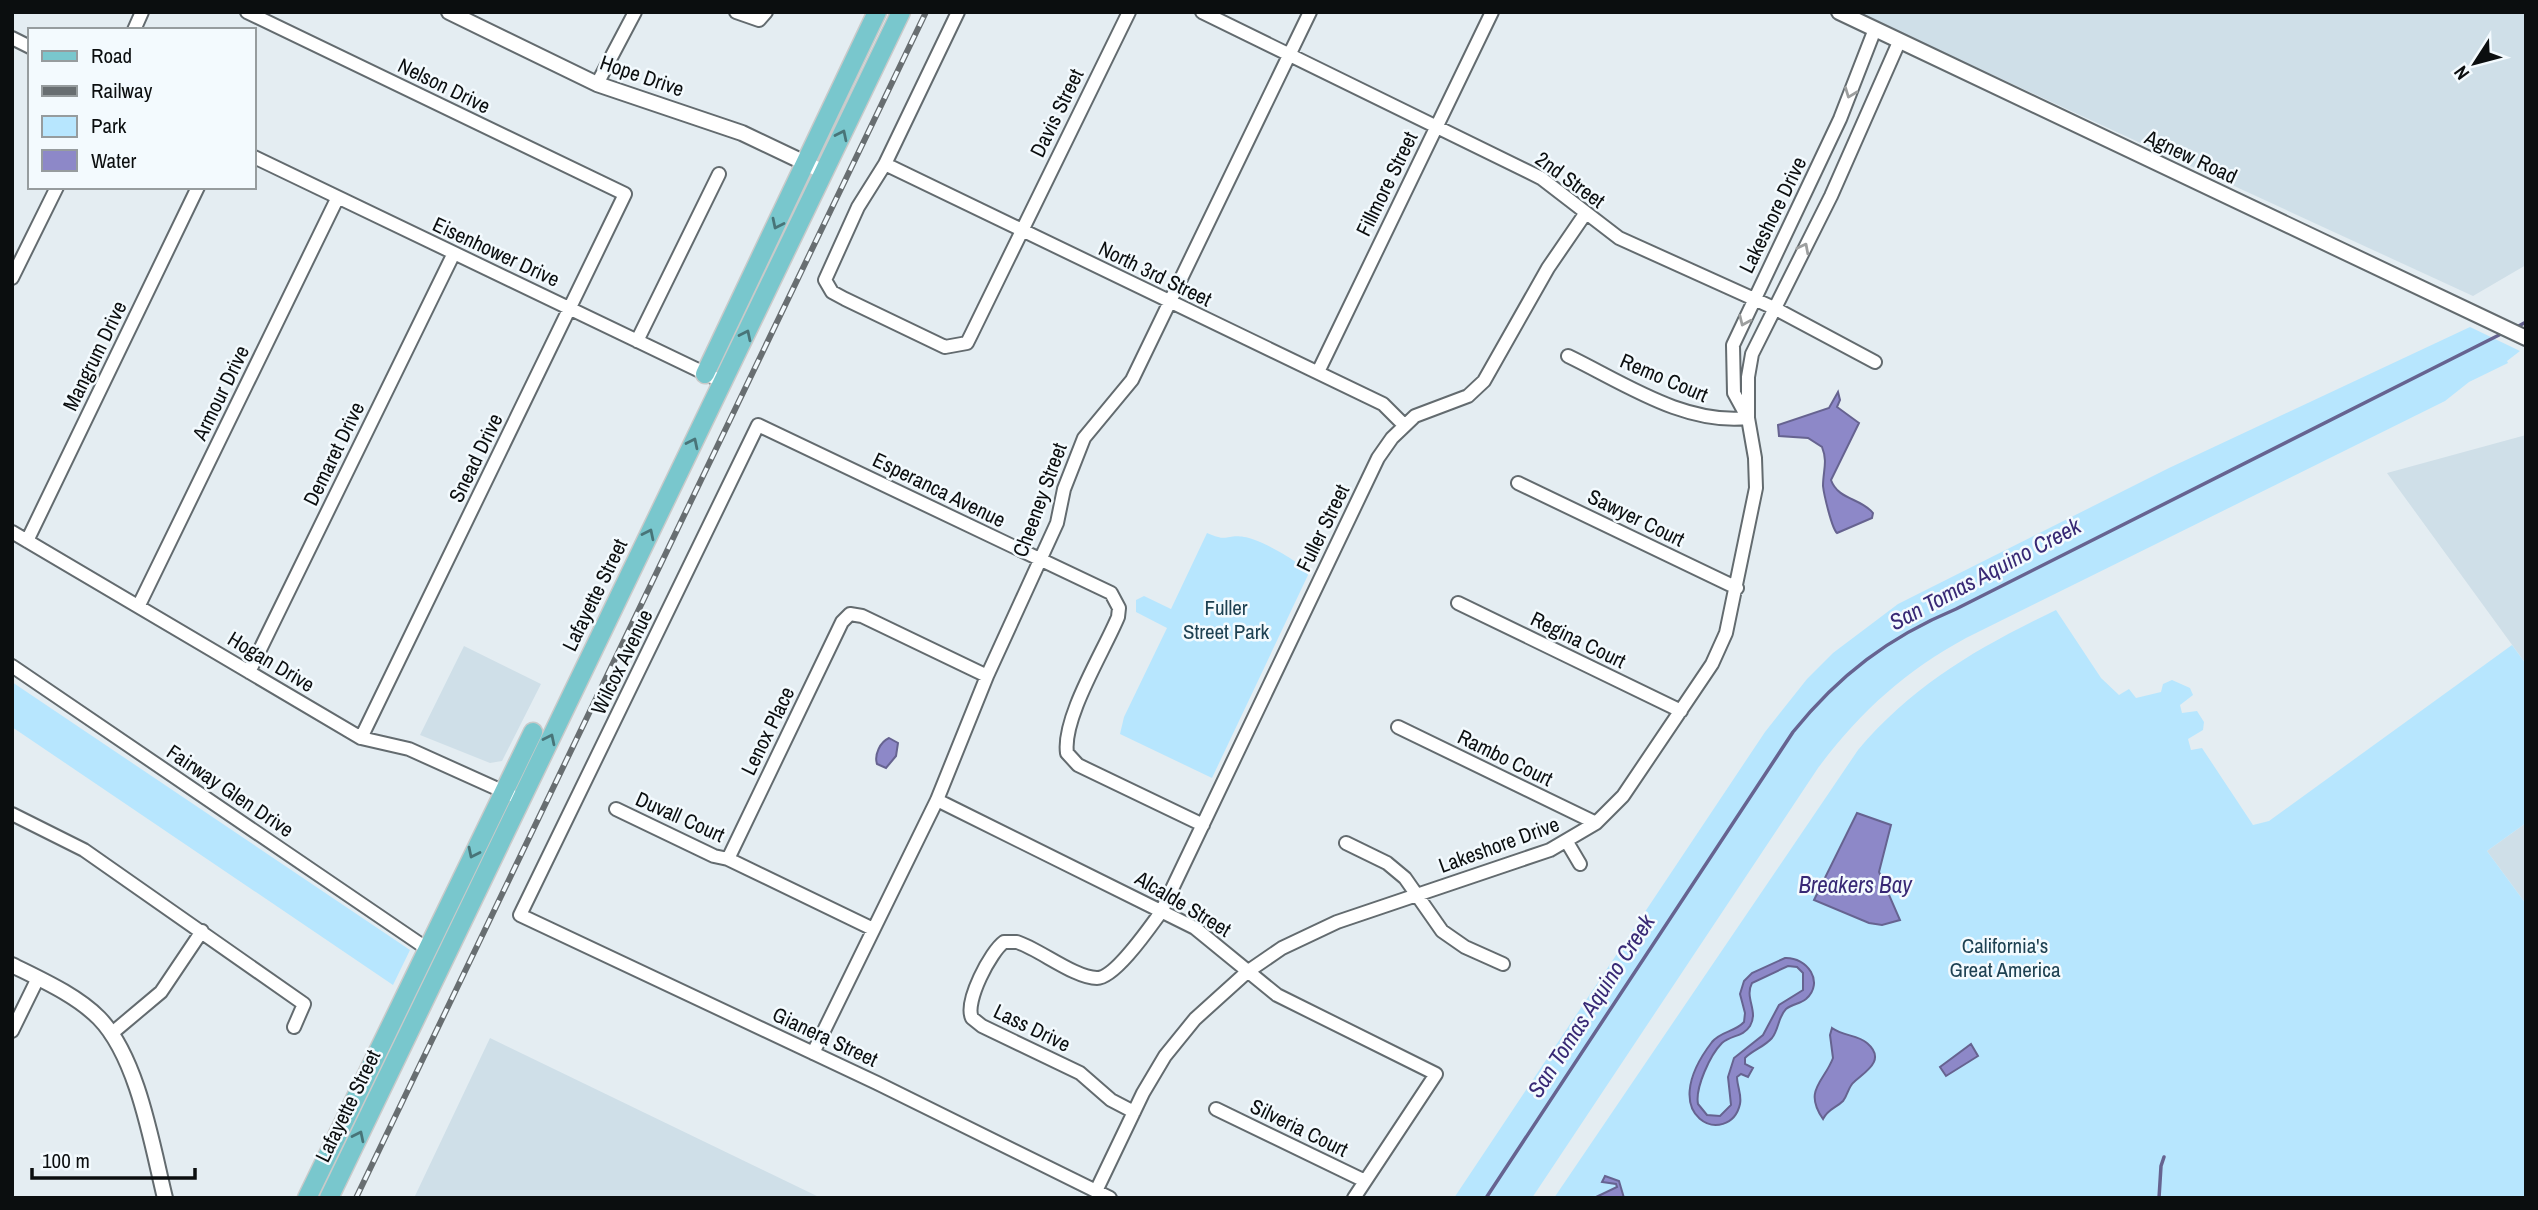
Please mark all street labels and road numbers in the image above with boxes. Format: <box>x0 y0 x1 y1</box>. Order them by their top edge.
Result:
street label: Hope Drive <box>596 48 688 103</box>
street label: Nelson Drive <box>393 51 495 120</box>
street label: Davis Street <box>1023 64 1090 162</box>
street label: Agnew Road <box>2139 122 2242 191</box>
street label: Fillmore Street <box>1349 126 1424 241</box>
street label: 2nd Street <box>1530 145 1611 215</box>
street label: Lakeshore Drive <box>1732 152 1813 278</box>
street label: Eisenhower Drive <box>428 209 564 294</box>
street label: North 3rd Street <box>1094 234 1217 314</box>
street label: Mangrum Drive <box>56 296 134 415</box>
street label: Armour Drive <box>185 340 256 446</box>
street label: Remo Court <box>1616 346 1713 409</box>
street label: Demaret Drive <box>296 397 371 510</box>
street label: Snead Drive <box>442 408 510 507</box>
street label: Cheeney Street <box>1005 438 1074 561</box>
street label: Esperanca Avenue <box>868 445 1010 534</box>
street label: Fuller Street <box>1289 479 1356 576</box>
street label: Sawyer Court <box>1583 482 1690 554</box>
street label: Lafayette Street <box>555 534 634 656</box>
street label: Wilcox Avenue <box>584 604 659 719</box>
street label: Regina Court <box>1526 604 1631 675</box>
street label: Hogan Drive <box>222 624 320 699</box>
street label: Lenox Place <box>734 682 801 780</box>
street label: Rambo Court <box>1453 722 1558 793</box>
street label: Fairway Glen Drive <box>161 737 300 844</box>
street label: Duvall Court <box>631 784 730 849</box>
street label: Lakeshore Drive <box>1435 809 1563 880</box>
street label: Alcalde Street <box>1129 863 1237 944</box>
street label: Lass Drive <box>989 996 1076 1059</box>
street label: Gianera Street <box>768 1000 883 1074</box>
street label: Lafayette Street <box>308 1045 387 1167</box>
street label: Silveria Court <box>1246 1091 1353 1164</box>

